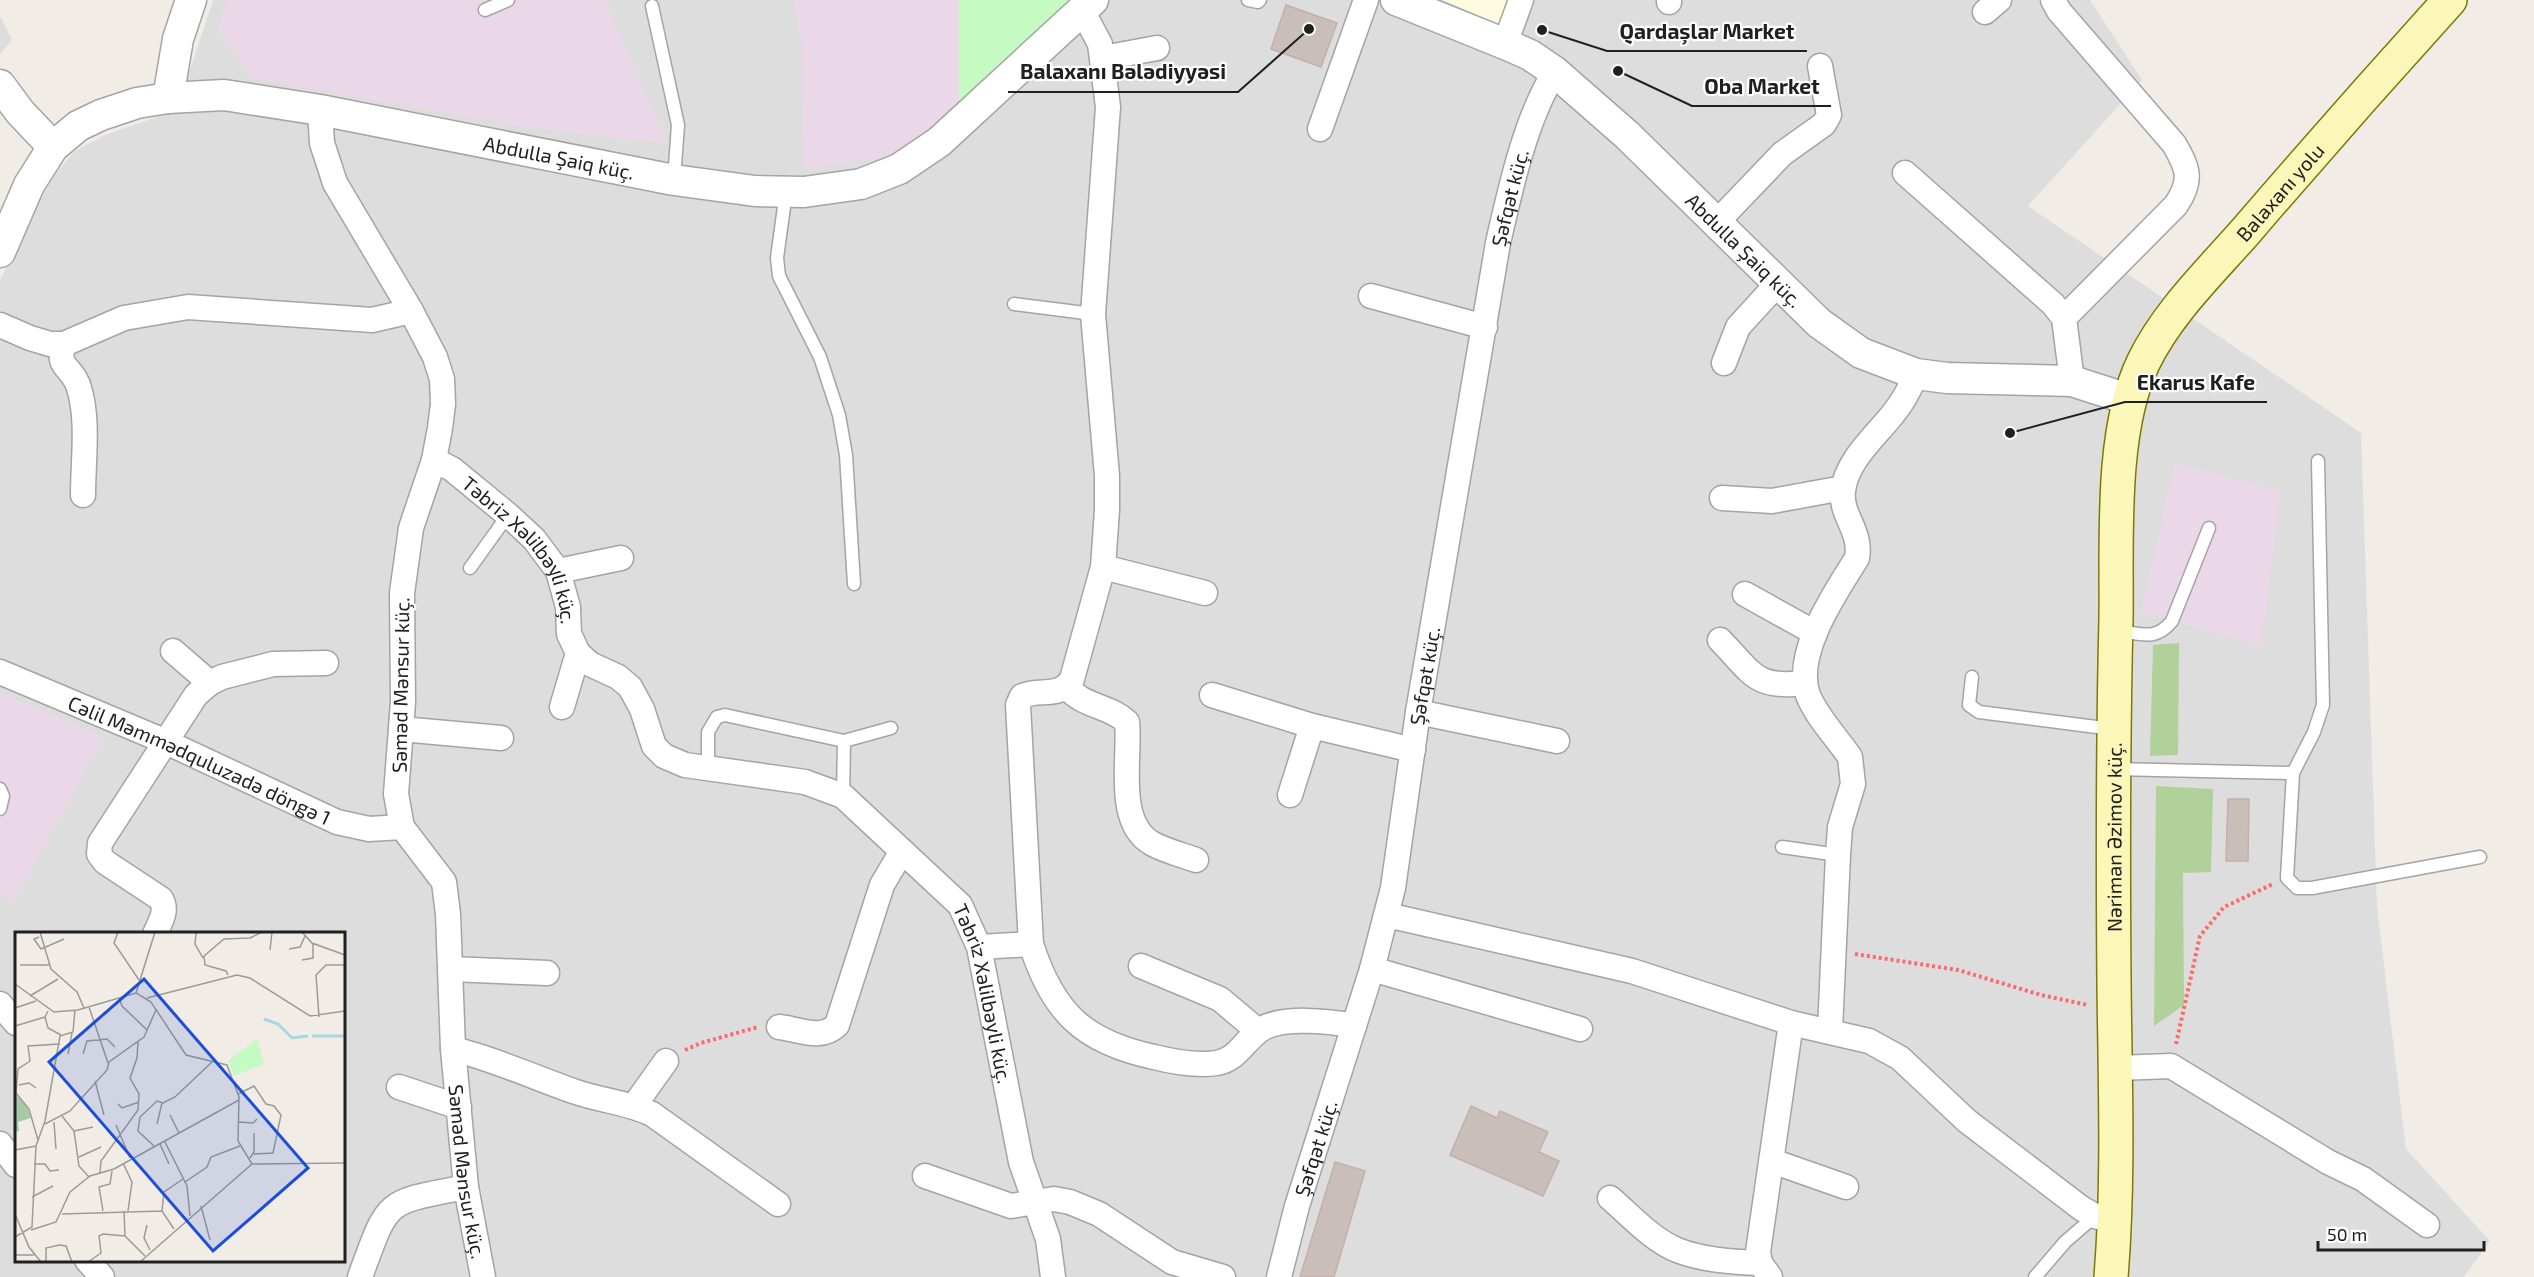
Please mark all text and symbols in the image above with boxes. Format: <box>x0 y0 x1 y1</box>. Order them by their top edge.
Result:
callout: Qardaşlar Market <box>1607 12 1807 51</box>
text: Qardaşlar Market <box>1620 18 1795 45</box>
callout: Balaxanı Bələdiyyəsi <box>1008 53 1238 92</box>
text: Balaxanı Bələdiyyəsi <box>1020 58 1226 84</box>
callout: Oba Market <box>1692 67 1831 106</box>
text: Oba Market <box>1704 73 1820 98</box>
street label: Abdulla Şaiq küç. <box>481 131 636 184</box>
street label: Balaxanı yolu <box>2231 138 2329 246</box>
street label: Şəfqət küç. <box>1486 146 1533 249</box>
street label: Abdulla Şaiq küç. <box>1681 188 1807 312</box>
callout: Ekarus Kafe <box>2125 363 2267 402</box>
text: Ekarus Kafe <box>2137 369 2255 394</box>
street label: Təbriz Xəlilbəyli küç. <box>458 471 581 625</box>
street label: Səməd Mənsur küç. <box>386 597 415 773</box>
street label: Şəfqət küç. <box>1404 625 1445 727</box>
street label: Cəlil Məmmədquluzadə döngə 1 <box>65 690 335 829</box>
street label: Nəriman Əzimov küç. <box>2101 742 2127 932</box>
street label: Təbriz Xəlilbəyli küç. <box>949 900 1017 1086</box>
inset map <box>15 932 345 1262</box>
street label: Səməd Mənsur küç. <box>444 1083 491 1261</box>
street label: Şəfqət küç. <box>1289 1097 1342 1200</box>
scale bar <box>2318 1214 2484 1252</box>
text: 50 m <box>2327 1223 2367 1245</box>

